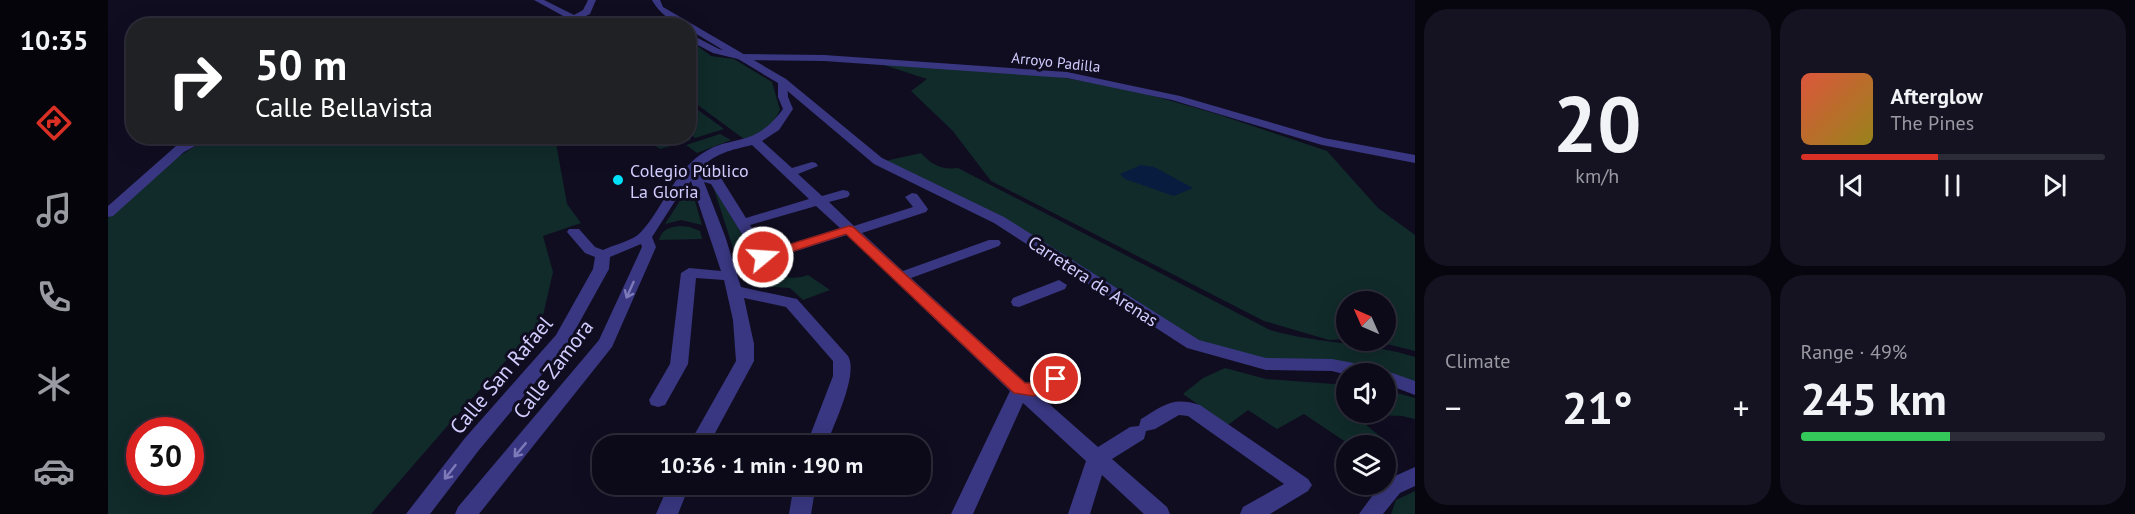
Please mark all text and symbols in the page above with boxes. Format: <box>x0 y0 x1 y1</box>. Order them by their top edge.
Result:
text: 10:35 <box>20 23 88 57</box>
text: 50 m <box>255 37 347 92</box>
icon: right <box>156 42 234 120</box>
street label: Arroyo Padilla <box>1011 48 1101 76</box>
text: 20 <box>1553 73 1641 174</box>
text: Afterglow <box>1891 82 1983 110</box>
text: Calle Bellavista <box>255 90 433 124</box>
icon: directions <box>33 102 75 144</box>
text: The Pines <box>1891 110 1974 136</box>
place label: Colegio Público La Gloria <box>630 159 749 203</box>
text: km/h <box>1575 163 1619 189</box>
icon: previous <box>1835 169 1868 202</box>
icon: pause <box>1936 169 1969 202</box>
icon: next <box>2038 169 2071 202</box>
marker: Colegio Público La Gloria <box>611 173 625 187</box>
icon: music <box>33 189 75 231</box>
position arrow <box>731 225 795 289</box>
street label: Carretera de Arenas <box>1024 230 1162 332</box>
icon: phone <box>33 276 75 318</box>
one-way arrow <box>623 281 635 299</box>
north arrow <box>1336 291 1396 351</box>
map controls <box>1336 291 1396 495</box>
street label: Calle San Rafael <box>444 310 558 440</box>
street label: Calle Zamora <box>507 314 599 424</box>
text: Range · 49% <box>1801 339 1907 365</box>
text: Climate <box>1445 348 1511 374</box>
pin <box>1030 353 1081 404</box>
icon: arrive <box>1039 362 1072 395</box>
icon: climate <box>33 363 75 405</box>
button: sound <box>1336 363 1396 423</box>
text: 245 km <box>1801 369 1947 427</box>
text: 21° <box>1562 378 1633 436</box>
text: − <box>1445 386 1462 429</box>
text: + <box>1733 386 1749 429</box>
speed limit sign: 30 <box>126 417 204 495</box>
button: layers <box>1336 435 1396 495</box>
one-way arrow <box>513 442 526 458</box>
icon: car <box>33 450 75 492</box>
text: 10:36 · 1 min · 190 m <box>660 451 863 479</box>
one-way arrow <box>444 464 457 480</box>

